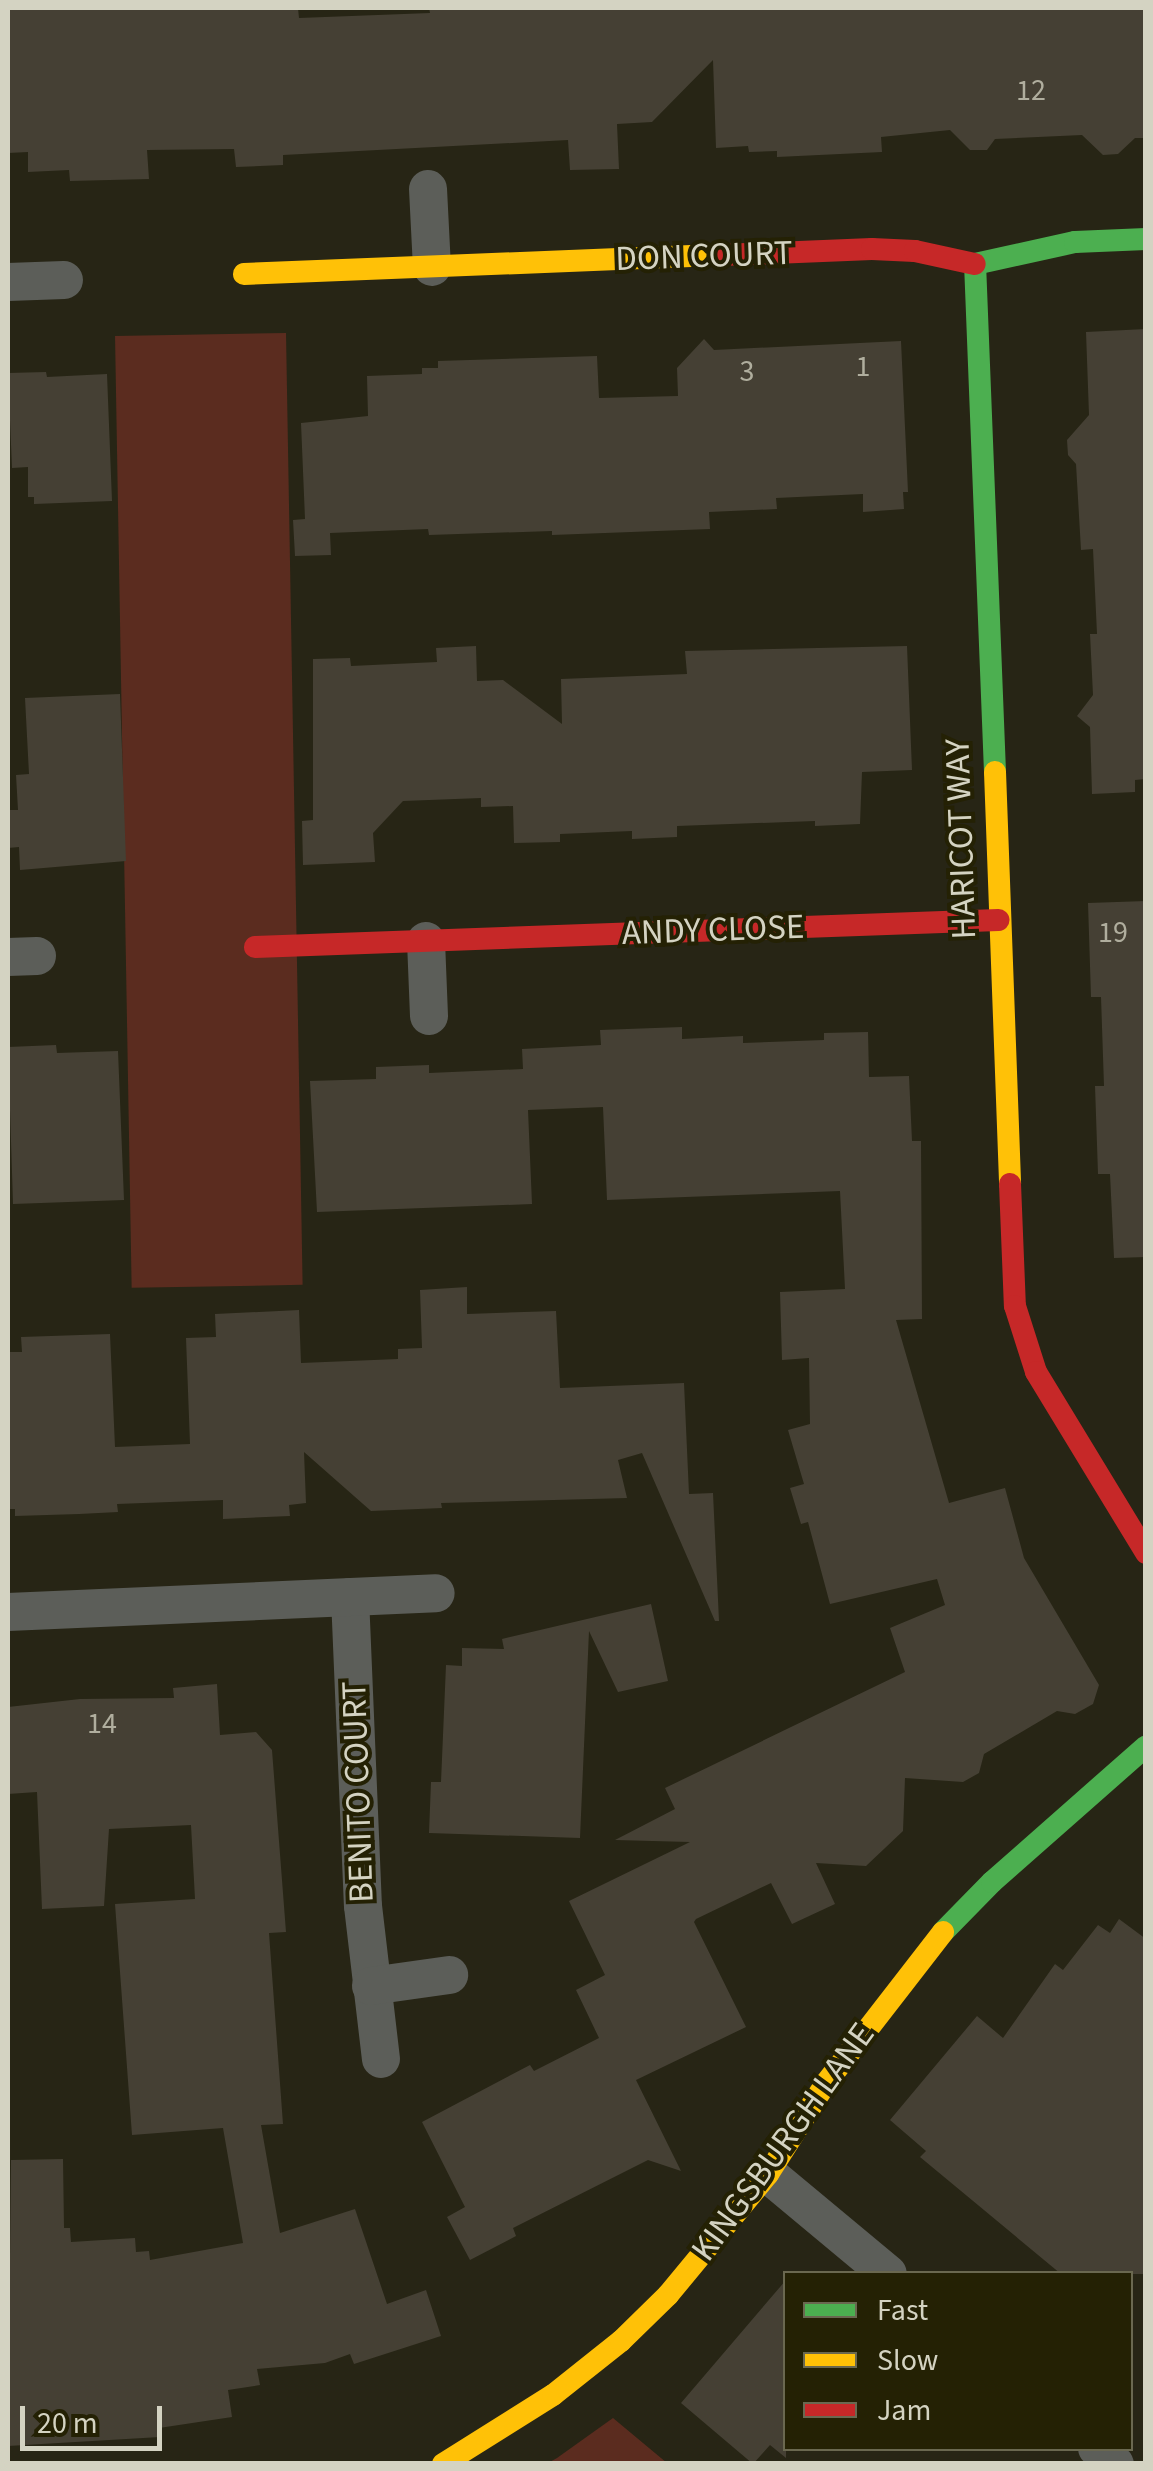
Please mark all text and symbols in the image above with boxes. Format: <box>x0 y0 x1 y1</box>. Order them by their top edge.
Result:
house number: 12 <box>1016 73 1046 109</box>
street label: DON COURT <box>615 232 793 280</box>
house number: 1 <box>856 349 870 385</box>
house number: 3 <box>740 354 754 390</box>
street label: HARICOT WAY <box>937 738 985 940</box>
street label: ANDY CLOSE <box>621 906 805 954</box>
house number: 19 <box>1098 915 1128 951</box>
street label: BENITO COURT <box>333 1680 383 1904</box>
house number: 14 <box>87 1706 117 1742</box>
street label: KINGSBURGH LANE <box>683 2015 883 2269</box>
legend <box>783 2271 1133 2451</box>
text: Fast <box>877 2289 928 2332</box>
text: Slow <box>877 2339 938 2382</box>
scale bar <box>25 2386 168 2448</box>
text: Jam <box>877 2389 931 2432</box>
text: 20 m <box>37 2402 98 2445</box>

